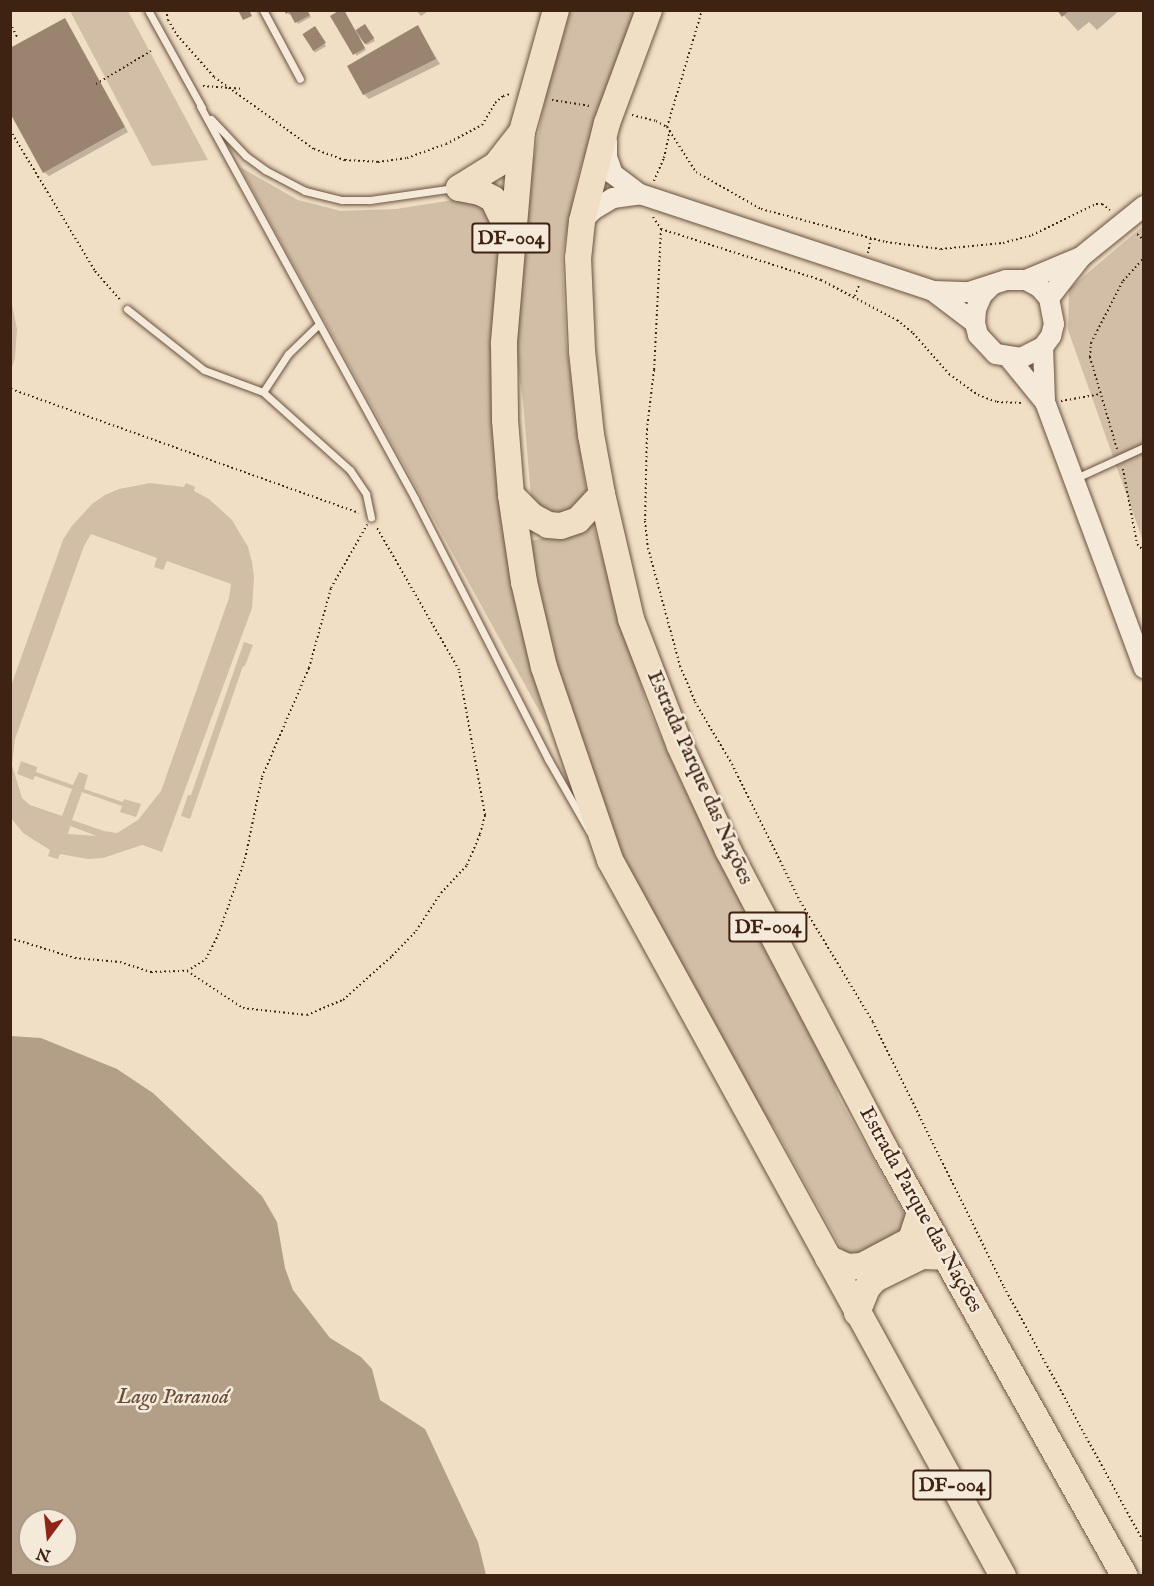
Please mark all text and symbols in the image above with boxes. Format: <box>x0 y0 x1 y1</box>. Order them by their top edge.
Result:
road number: DF-004 <box>470 221 552 255</box>
street label: Estrada Parque das Nações <box>640 667 758 889</box>
road number: DF-004 <box>728 910 808 944</box>
street label: Estrada Parque das Nações <box>853 1103 987 1317</box>
water label: Lago Paranoá <box>117 1385 229 1411</box>
road number: DF-004 <box>912 1468 992 1502</box>
north arrow <box>18 1508 78 1568</box>
text: N <box>35 1542 53 1565</box>

